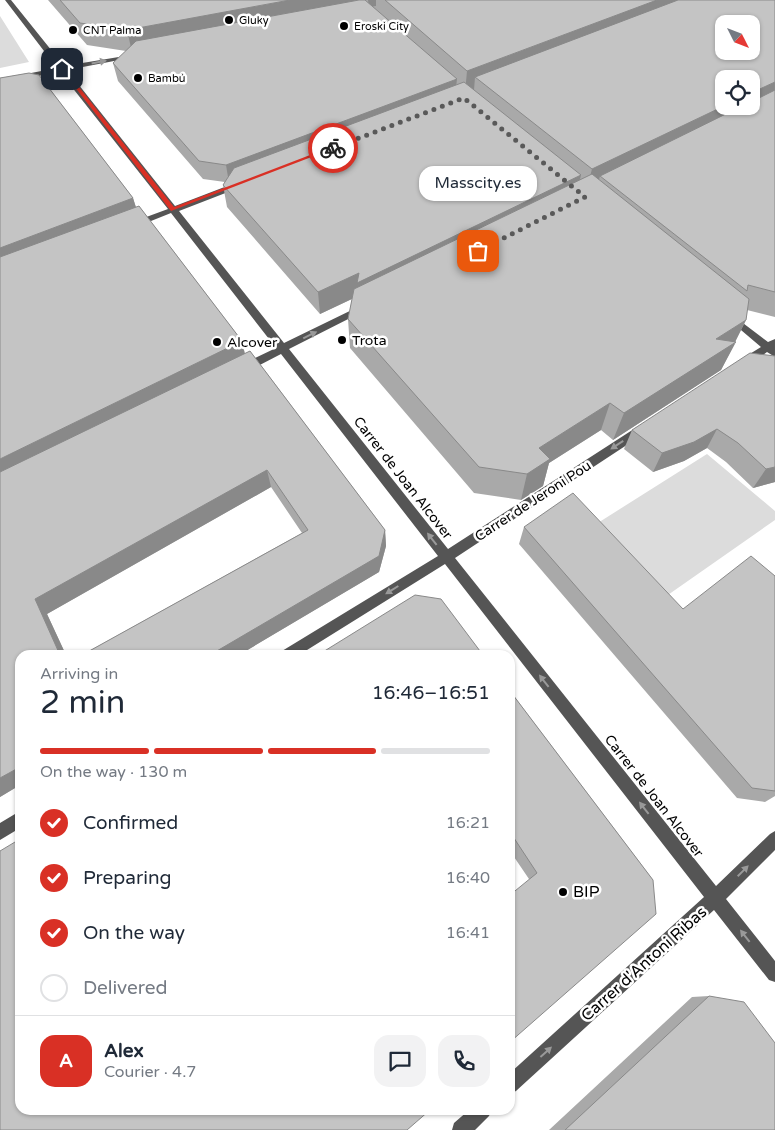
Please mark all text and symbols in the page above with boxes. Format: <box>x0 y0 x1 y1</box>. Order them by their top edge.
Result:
marker: Gluky <box>223 14 235 26</box>
place label: Gluky <box>239 14 269 27</box>
north arrow <box>715 15 760 60</box>
map controls <box>715 15 760 115</box>
marker: Eroski City <box>338 20 350 32</box>
place label: Eroski City <box>354 20 409 33</box>
marker: CNT Palma <box>67 24 79 36</box>
place label: CNT Palma <box>83 24 141 37</box>
pin <box>41 48 83 90</box>
icon: home <box>48 55 76 83</box>
one-way arrow <box>92 58 107 66</box>
button: locate <box>715 70 760 115</box>
marker: Bambú <box>132 72 144 84</box>
place label: Bambú <box>148 72 186 85</box>
courier <box>308 123 358 173</box>
icon: bike <box>319 134 347 162</box>
callout: Masscity.es <box>419 166 537 201</box>
text: Masscity.es <box>434 173 522 193</box>
pin <box>457 230 499 272</box>
icon: bag <box>464 237 492 265</box>
one-way arrow <box>303 330 317 338</box>
place label: Trota <box>352 332 387 349</box>
place label: Alcover <box>227 334 278 351</box>
marker: Trota <box>336 334 348 346</box>
marker: Alcover <box>211 336 223 348</box>
street label: Carrer de Joan Alcover <box>350 413 457 543</box>
one-way arrow <box>610 441 624 450</box>
street label: Carrer de Jeroni Pou <box>472 457 594 545</box>
one-way arrow <box>427 533 438 546</box>
one-way arrow <box>386 586 399 595</box>
text: Arriving in <box>40 664 118 684</box>
one-way arrow <box>538 674 549 687</box>
text: 16:46–16:51 <box>372 682 490 704</box>
text: 2 min <box>40 684 125 722</box>
street label: Carrer de Joan Alcover <box>601 731 708 861</box>
text: On the way · 130 m <box>40 762 187 782</box>
one-way arrow <box>639 802 650 815</box>
icon: check <box>40 809 68 837</box>
text: Confirmed <box>83 812 178 834</box>
text: 16:21 <box>446 813 490 833</box>
icon: check <box>40 864 68 892</box>
one-way arrow <box>737 865 749 877</box>
text: Preparing <box>83 867 172 889</box>
text: 16:40 <box>446 868 490 888</box>
place label: BIP <box>573 882 600 902</box>
marker: BIP <box>557 886 569 898</box>
street label: Carrer d'Antoni Ribas <box>577 902 711 1026</box>
icon: check <box>40 919 68 947</box>
text: On the way <box>83 922 185 944</box>
text: 16:41 <box>446 923 490 943</box>
one-way arrow <box>739 930 750 943</box>
text: Delivered <box>83 977 168 999</box>
button: chat <box>374 1035 426 1087</box>
button: phone <box>438 1035 490 1087</box>
text: Alex <box>104 1040 144 1062</box>
one-way arrow <box>540 1046 552 1058</box>
text: A <box>59 1050 73 1072</box>
text: Courier · 4.7 <box>104 1062 196 1082</box>

